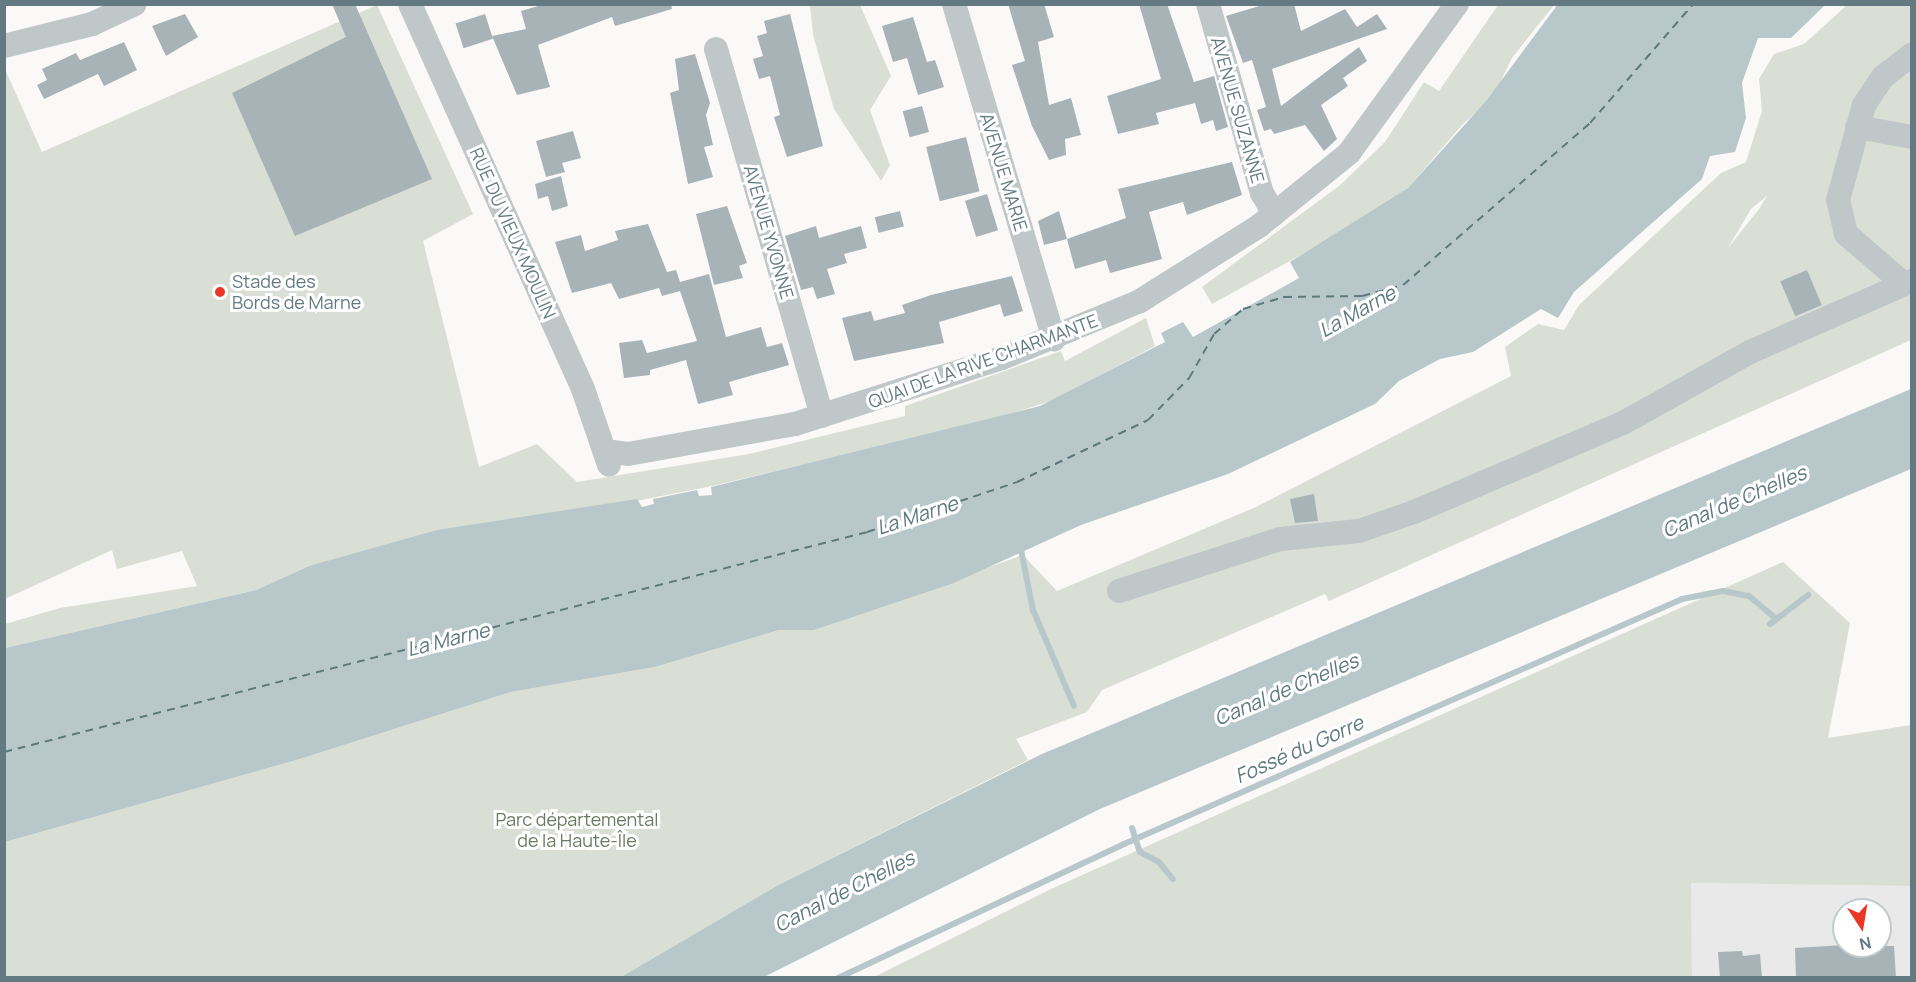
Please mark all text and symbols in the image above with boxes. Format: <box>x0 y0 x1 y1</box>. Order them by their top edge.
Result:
street label: AVENUE SUZANNE <box>1207 34 1269 186</box>
street label: AVENUE MARIE <box>976 110 1032 234</box>
street label: RUE DU VIEUX MOULIN <box>465 144 561 322</box>
street label: AVENUE YVONNE <box>740 162 798 302</box>
place label: Stade des Bords de Marne <box>232 271 361 314</box>
water label: La Marne <box>1314 280 1400 342</box>
marker: Stade des Bords de Marne <box>213 285 227 299</box>
street label: QUAI DE LA RIVE CHARMANTE <box>865 309 1101 413</box>
water label: Canal de Chelles <box>1658 460 1810 542</box>
water label: La Marne <box>873 491 961 539</box>
water label: La Marne <box>404 617 492 661</box>
water label: Canal de Chelles <box>1210 648 1362 730</box>
water label: Fossé du Gorre <box>1231 710 1367 788</box>
park label: Parc départemental de la Haute-Île <box>495 809 659 852</box>
water label: Canal de Chelles <box>770 845 918 937</box>
north arrow <box>1832 898 1892 958</box>
text: N <box>1857 932 1873 956</box>

